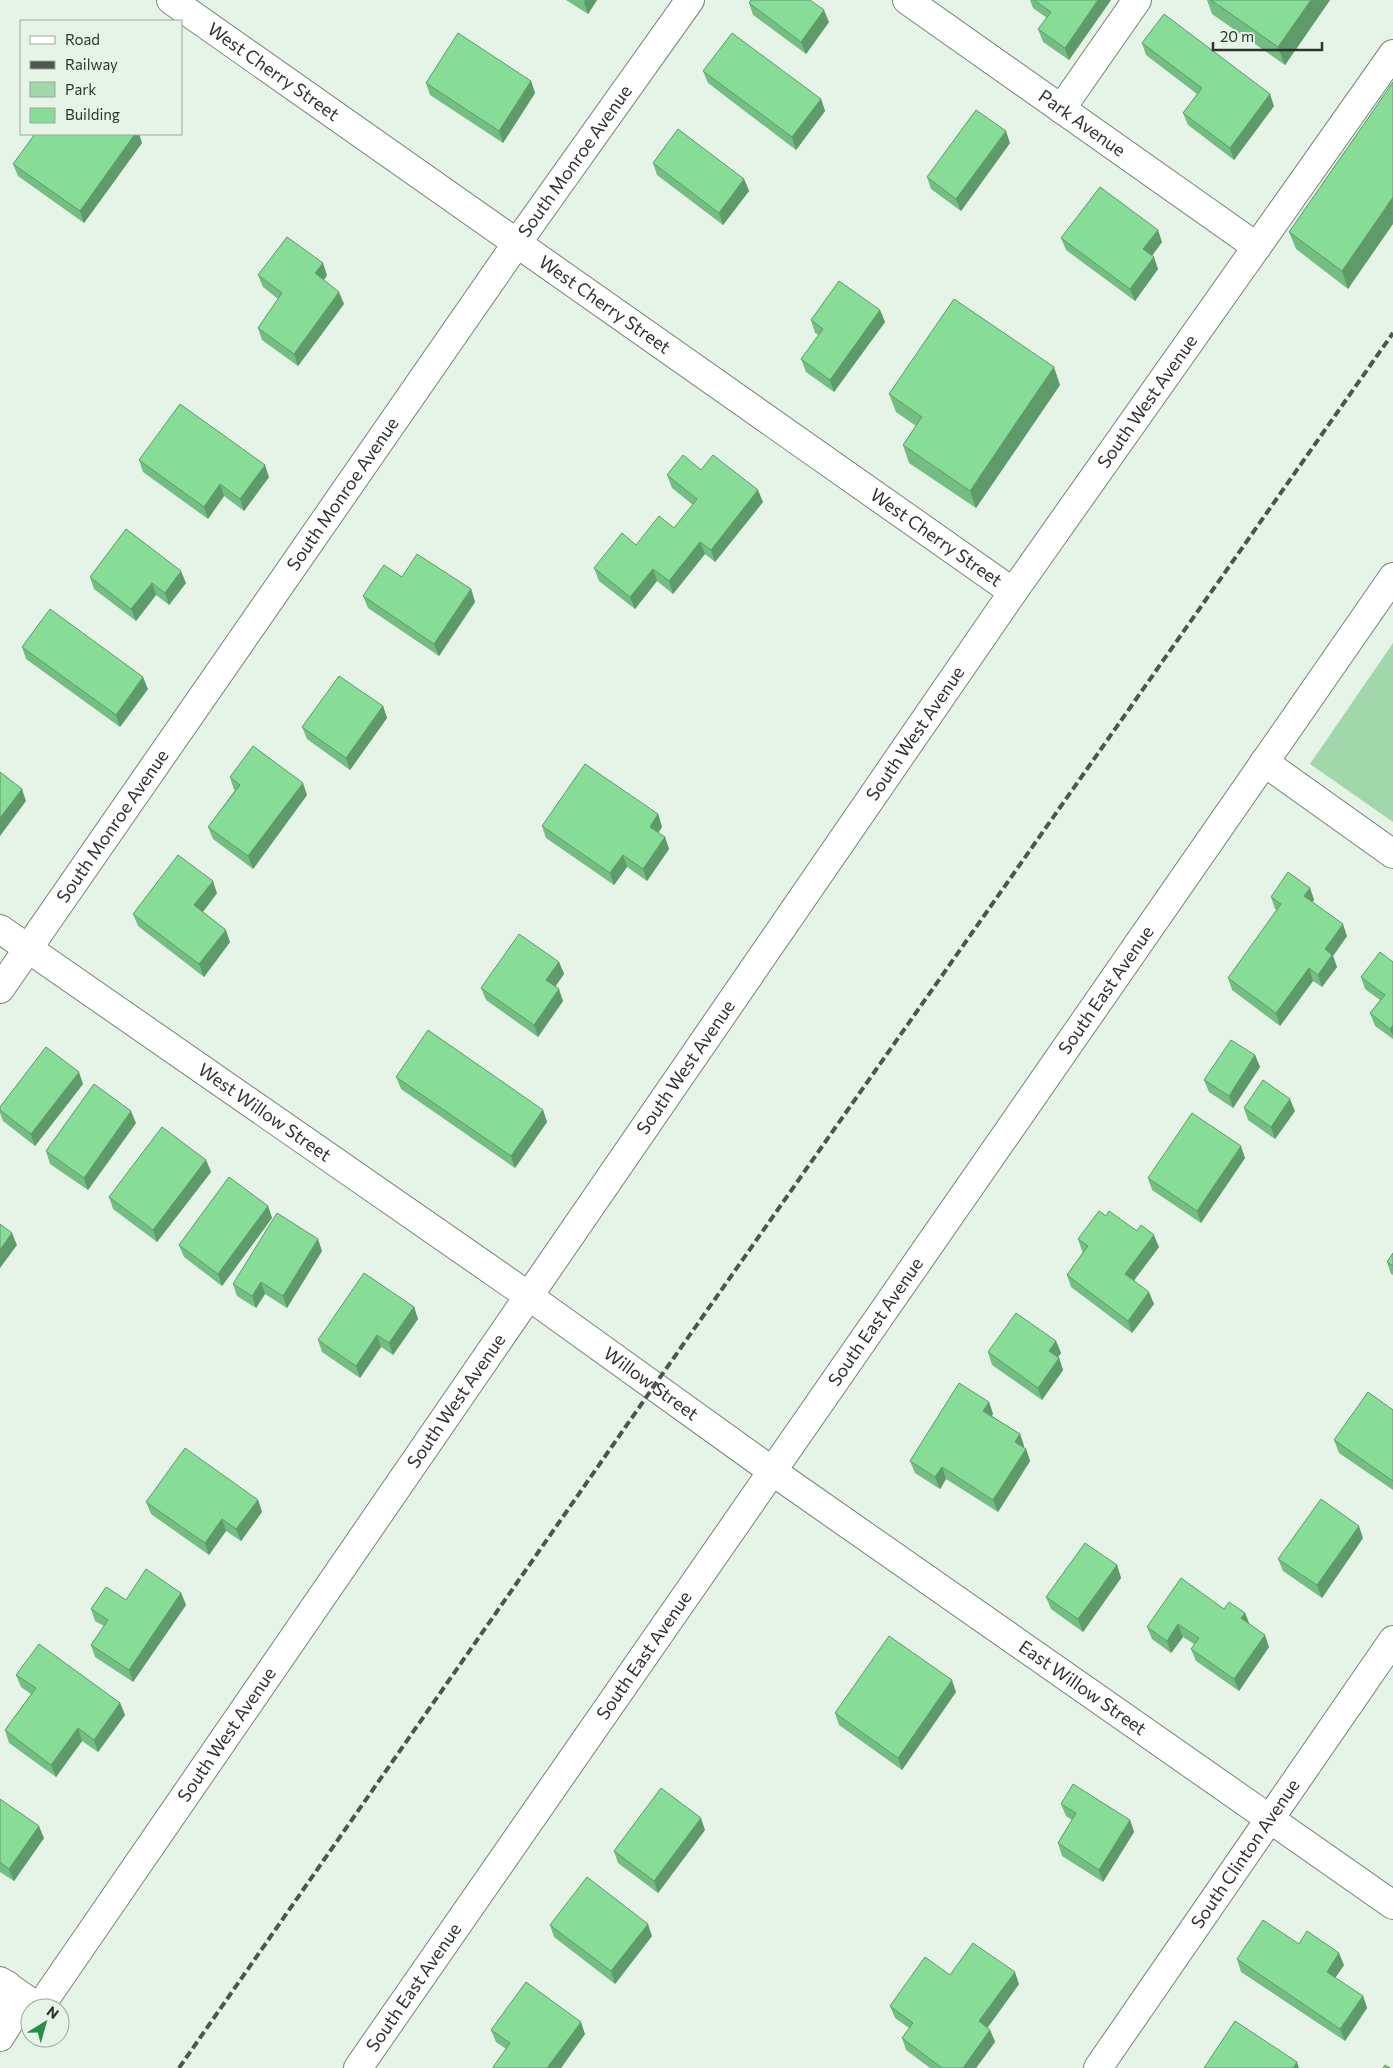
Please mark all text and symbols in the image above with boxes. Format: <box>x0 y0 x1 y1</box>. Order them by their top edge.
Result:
street label: West Cherry Street <box>204 17 344 125</box>
legend <box>20 20 182 135</box>
scale bar <box>1213 20 1322 52</box>
text: 20 m <box>1220 27 1254 45</box>
text: Road <box>65 30 100 48</box>
text: Railway <box>65 55 118 73</box>
text: Park <box>65 80 96 98</box>
street label: South Monroe Avenue <box>513 80 636 241</box>
street label: Park Avenue <box>1035 84 1130 161</box>
text: Building <box>65 105 120 123</box>
street label: West Cherry Street <box>535 250 675 358</box>
street label: South West Avenue <box>1092 330 1201 472</box>
street label: South Monroe Avenue <box>281 413 403 574</box>
street label: West Cherry Street <box>866 483 1007 591</box>
street label: South West Avenue <box>861 662 969 805</box>
street label: South Monroe Avenue <box>51 745 173 907</box>
street label: South East Avenue <box>1053 921 1158 1058</box>
street label: South West Avenue <box>631 995 739 1138</box>
street label: West Willow Street <box>194 1058 336 1166</box>
street label: South East Avenue <box>823 1253 927 1390</box>
street label: South West Avenue <box>402 1329 510 1472</box>
street label: Willow Street <box>600 1342 703 1424</box>
street label: South East Avenue <box>591 1586 696 1724</box>
street label: East Willow Street <box>1015 1635 1151 1739</box>
street label: South West Avenue <box>172 1663 280 1806</box>
street label: South Clinton Avenue <box>1186 1775 1304 1932</box>
street label: South East Avenue <box>361 1918 465 2056</box>
north arrow <box>20 1998 70 2048</box>
text: N <box>44 2002 62 2022</box>

